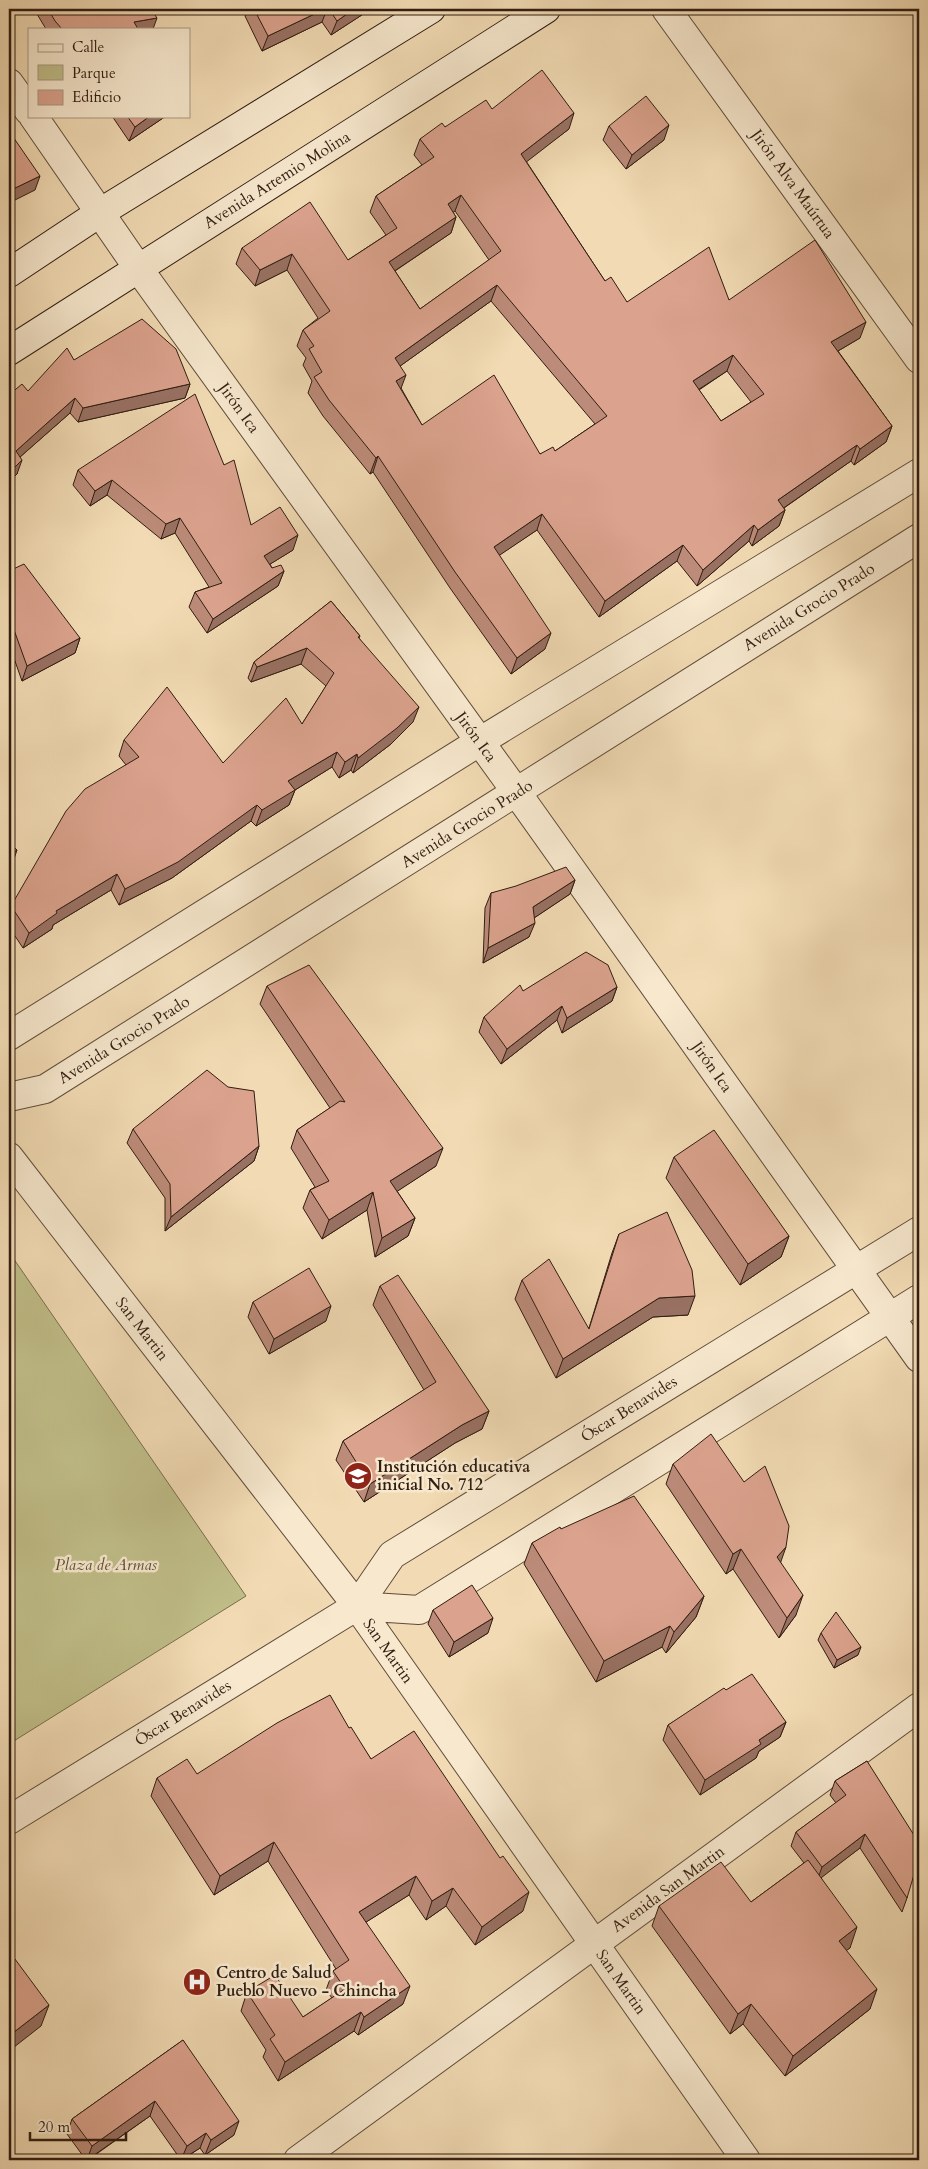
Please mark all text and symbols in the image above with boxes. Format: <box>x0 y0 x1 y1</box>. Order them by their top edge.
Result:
legend <box>28 28 190 118</box>
text: Calle <box>72 37 105 57</box>
text: Parque <box>72 63 116 83</box>
text: Edificio <box>72 87 121 107</box>
street label: Jirón Alva Maúrtua <box>745 123 840 243</box>
street label: Avenida Artemio Molina <box>200 126 355 234</box>
street label: Jirón Ica <box>212 377 265 438</box>
street label: Avenida Grocio Prado <box>739 557 879 656</box>
street label: Jirón Ica <box>449 706 502 767</box>
street label: Avenida Grocio Prado <box>397 774 537 873</box>
street label: Avenida Grocio Prado <box>54 990 194 1089</box>
street label: Jirón Ica <box>685 1036 738 1097</box>
street label: San Martin <box>110 1293 174 1365</box>
street label: Óscar Benavides <box>577 1371 681 1447</box>
place label: Institución educativa inicial No. 712 <box>377 1456 530 1496</box>
school or university icon: Institución educativa inicial No. 712 <box>343 1461 373 1491</box>
park label: Plaza de Armas <box>55 1554 158 1576</box>
street label: San Martin <box>358 1614 418 1688</box>
street label: Óscar Benavides <box>131 1675 235 1751</box>
street label: Avenida San Martin <box>607 1840 729 1938</box>
street label: San Martin <box>591 1945 651 2019</box>
place label: Centro de Salud Pueblo Nuevo - Chincha <box>216 1962 397 2002</box>
hospital icon: Centro de Salud Pueblo Nuevo - Chincha <box>182 1967 212 1997</box>
scale bar <box>30 2109 126 2141</box>
text: 20 m <box>38 2117 70 2137</box>

